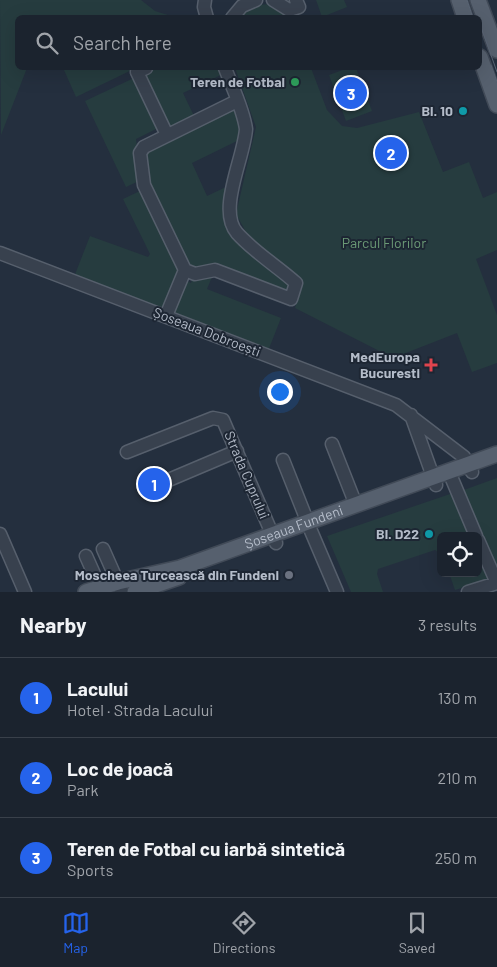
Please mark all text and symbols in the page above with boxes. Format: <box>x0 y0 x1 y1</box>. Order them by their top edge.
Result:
search box <box>15 15 482 70</box>
icon: search <box>33 29 61 57</box>
text: Search here <box>73 31 172 54</box>
place label: Teren de Fotbal <box>190 73 285 90</box>
pin: 3 <box>335 74 367 112</box>
marker: Teren de Fotbal <box>289 76 301 88</box>
place label: Bl. 10 <box>421 102 453 119</box>
marker: Bl. 10 <box>457 105 469 117</box>
pin: 2 <box>375 134 407 172</box>
park label: Parcul Florilor <box>342 234 426 251</box>
street label: Șoseaua Dobroești <box>151 303 263 360</box>
place label: MedEuropa Bucuresti <box>350 348 420 381</box>
marker: MedEuropa Bucuresti <box>424 358 438 372</box>
your location <box>267 379 293 405</box>
street label: Strada Cuprului <box>221 428 274 521</box>
pin: 1 <box>138 465 170 503</box>
street label: Șoseaua Fundeni <box>242 501 345 552</box>
place label: Bl. D22 <box>376 525 419 542</box>
marker: Bl. D22 <box>423 528 435 540</box>
map controls <box>437 532 482 577</box>
button: locate <box>437 532 482 577</box>
place label: Moscheea Turcească din Fundeni <box>75 566 279 583</box>
marker: Moscheea Turcească din Fundeni <box>283 569 295 581</box>
text: Nearby <box>20 612 86 637</box>
text: 3 results <box>418 615 477 634</box>
text: Lacului <box>67 677 128 700</box>
text: 1 <box>33 688 39 707</box>
text: 130 m <box>438 688 477 707</box>
text: Hotel · Strada Lacului <box>67 700 213 719</box>
text: Loc de joacă <box>67 757 173 780</box>
text: 2 <box>32 768 40 787</box>
text: 210 m <box>438 768 477 787</box>
text: Park <box>67 780 98 799</box>
text: Teren de Fotbal cu iarbă sintetică <box>67 837 345 860</box>
text: 3 <box>32 848 40 867</box>
text: 250 m <box>435 848 477 867</box>
text: Sports <box>67 860 113 879</box>
tab: Map <box>62 909 90 956</box>
tab: Directions <box>213 909 275 956</box>
tab: Saved <box>399 909 435 956</box>

